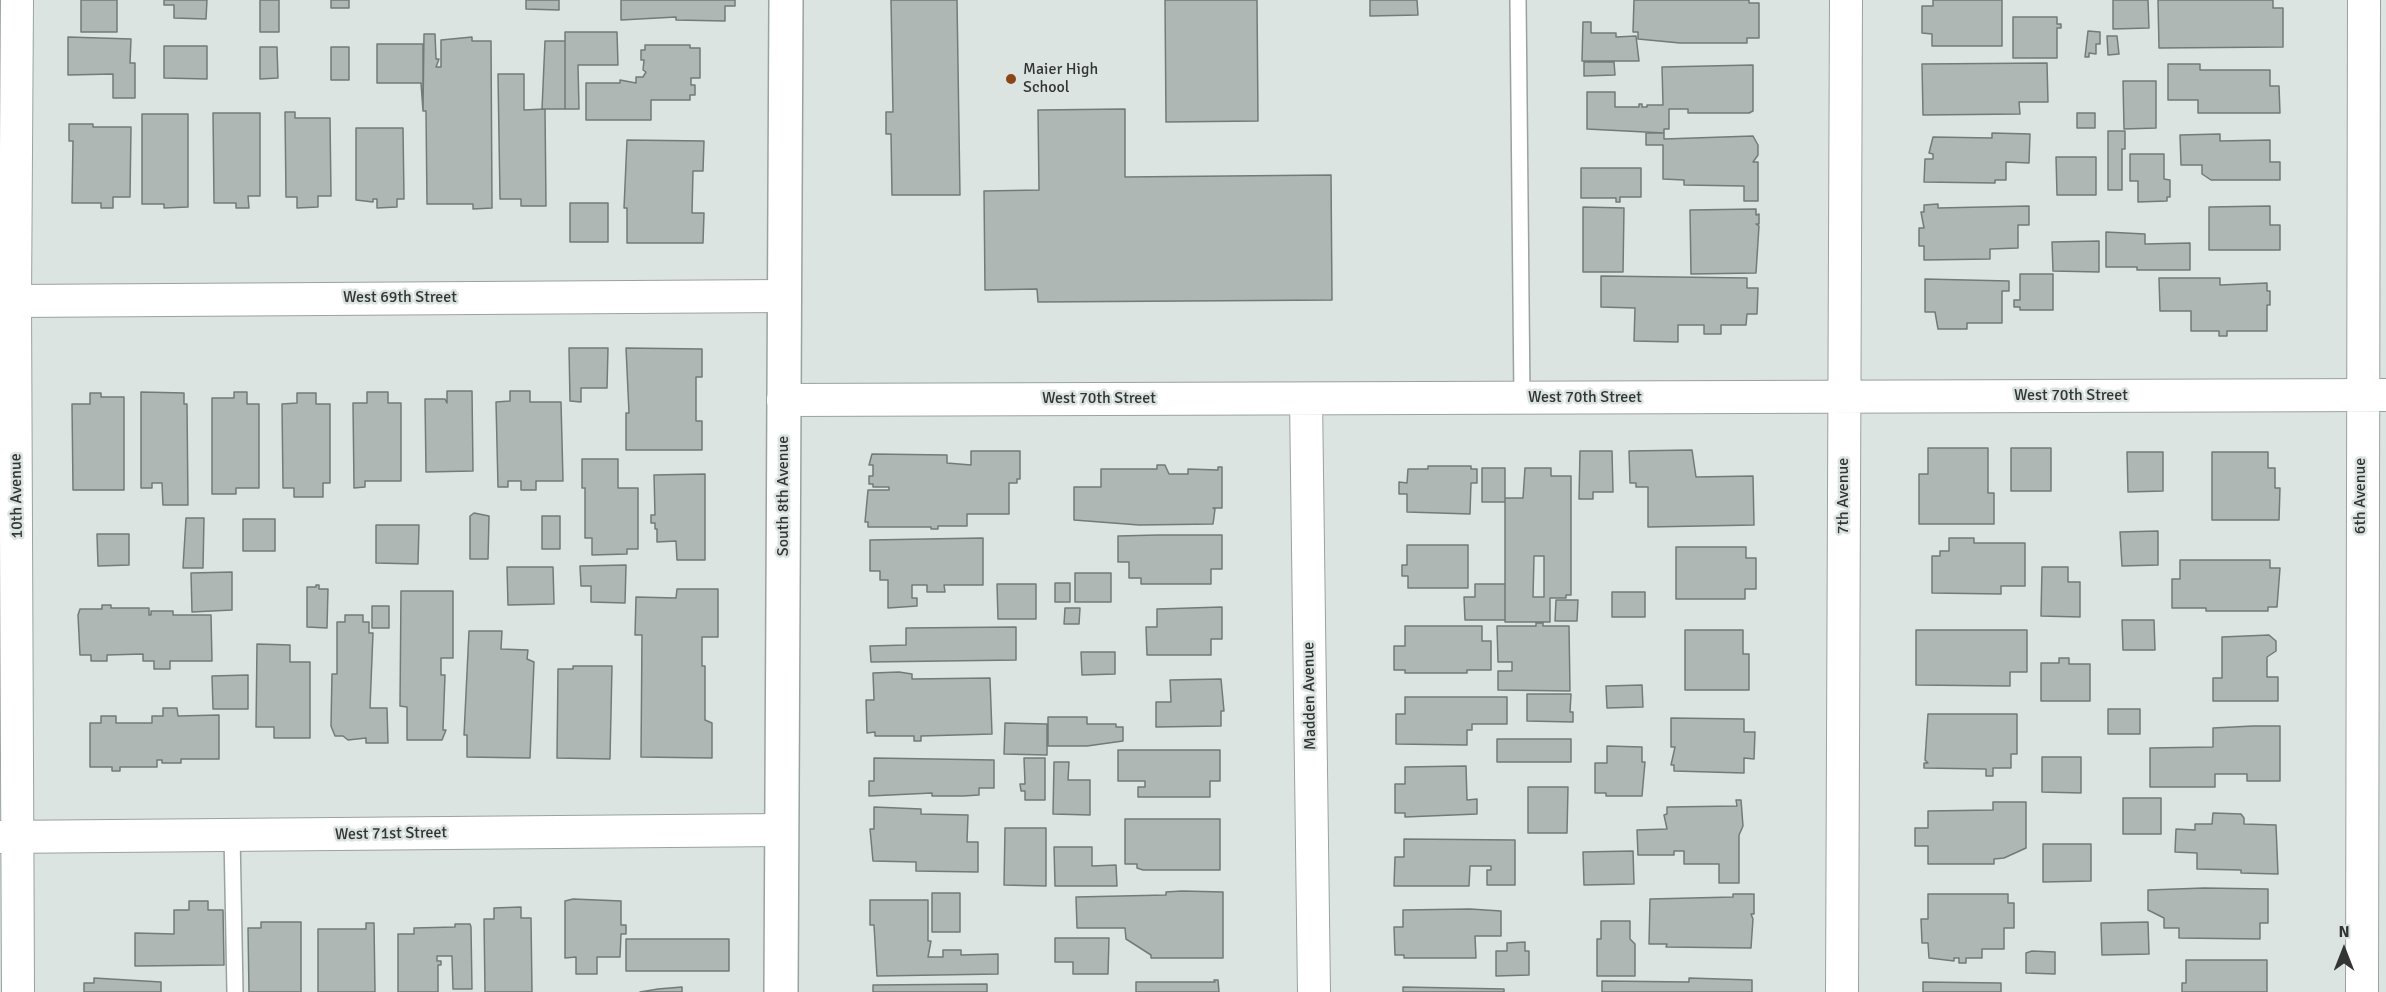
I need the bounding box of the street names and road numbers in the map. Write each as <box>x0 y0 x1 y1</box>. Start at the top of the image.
street label: West 69th Street <box>343 288 457 308</box>
street label: West 70th Street <box>2014 386 2128 406</box>
street label: West 70th Street <box>1528 388 1642 408</box>
street label: West 70th Street <box>1042 389 1156 409</box>
street label: South 8th Avenue <box>774 436 794 556</box>
street label: 10th Avenue <box>7 453 27 539</box>
street label: 7th Avenue <box>1834 458 1854 534</box>
street label: 6th Avenue <box>2351 458 2371 534</box>
street label: Madden Avenue <box>1299 642 1321 750</box>
street label: West 71st Street <box>335 823 447 845</box>

